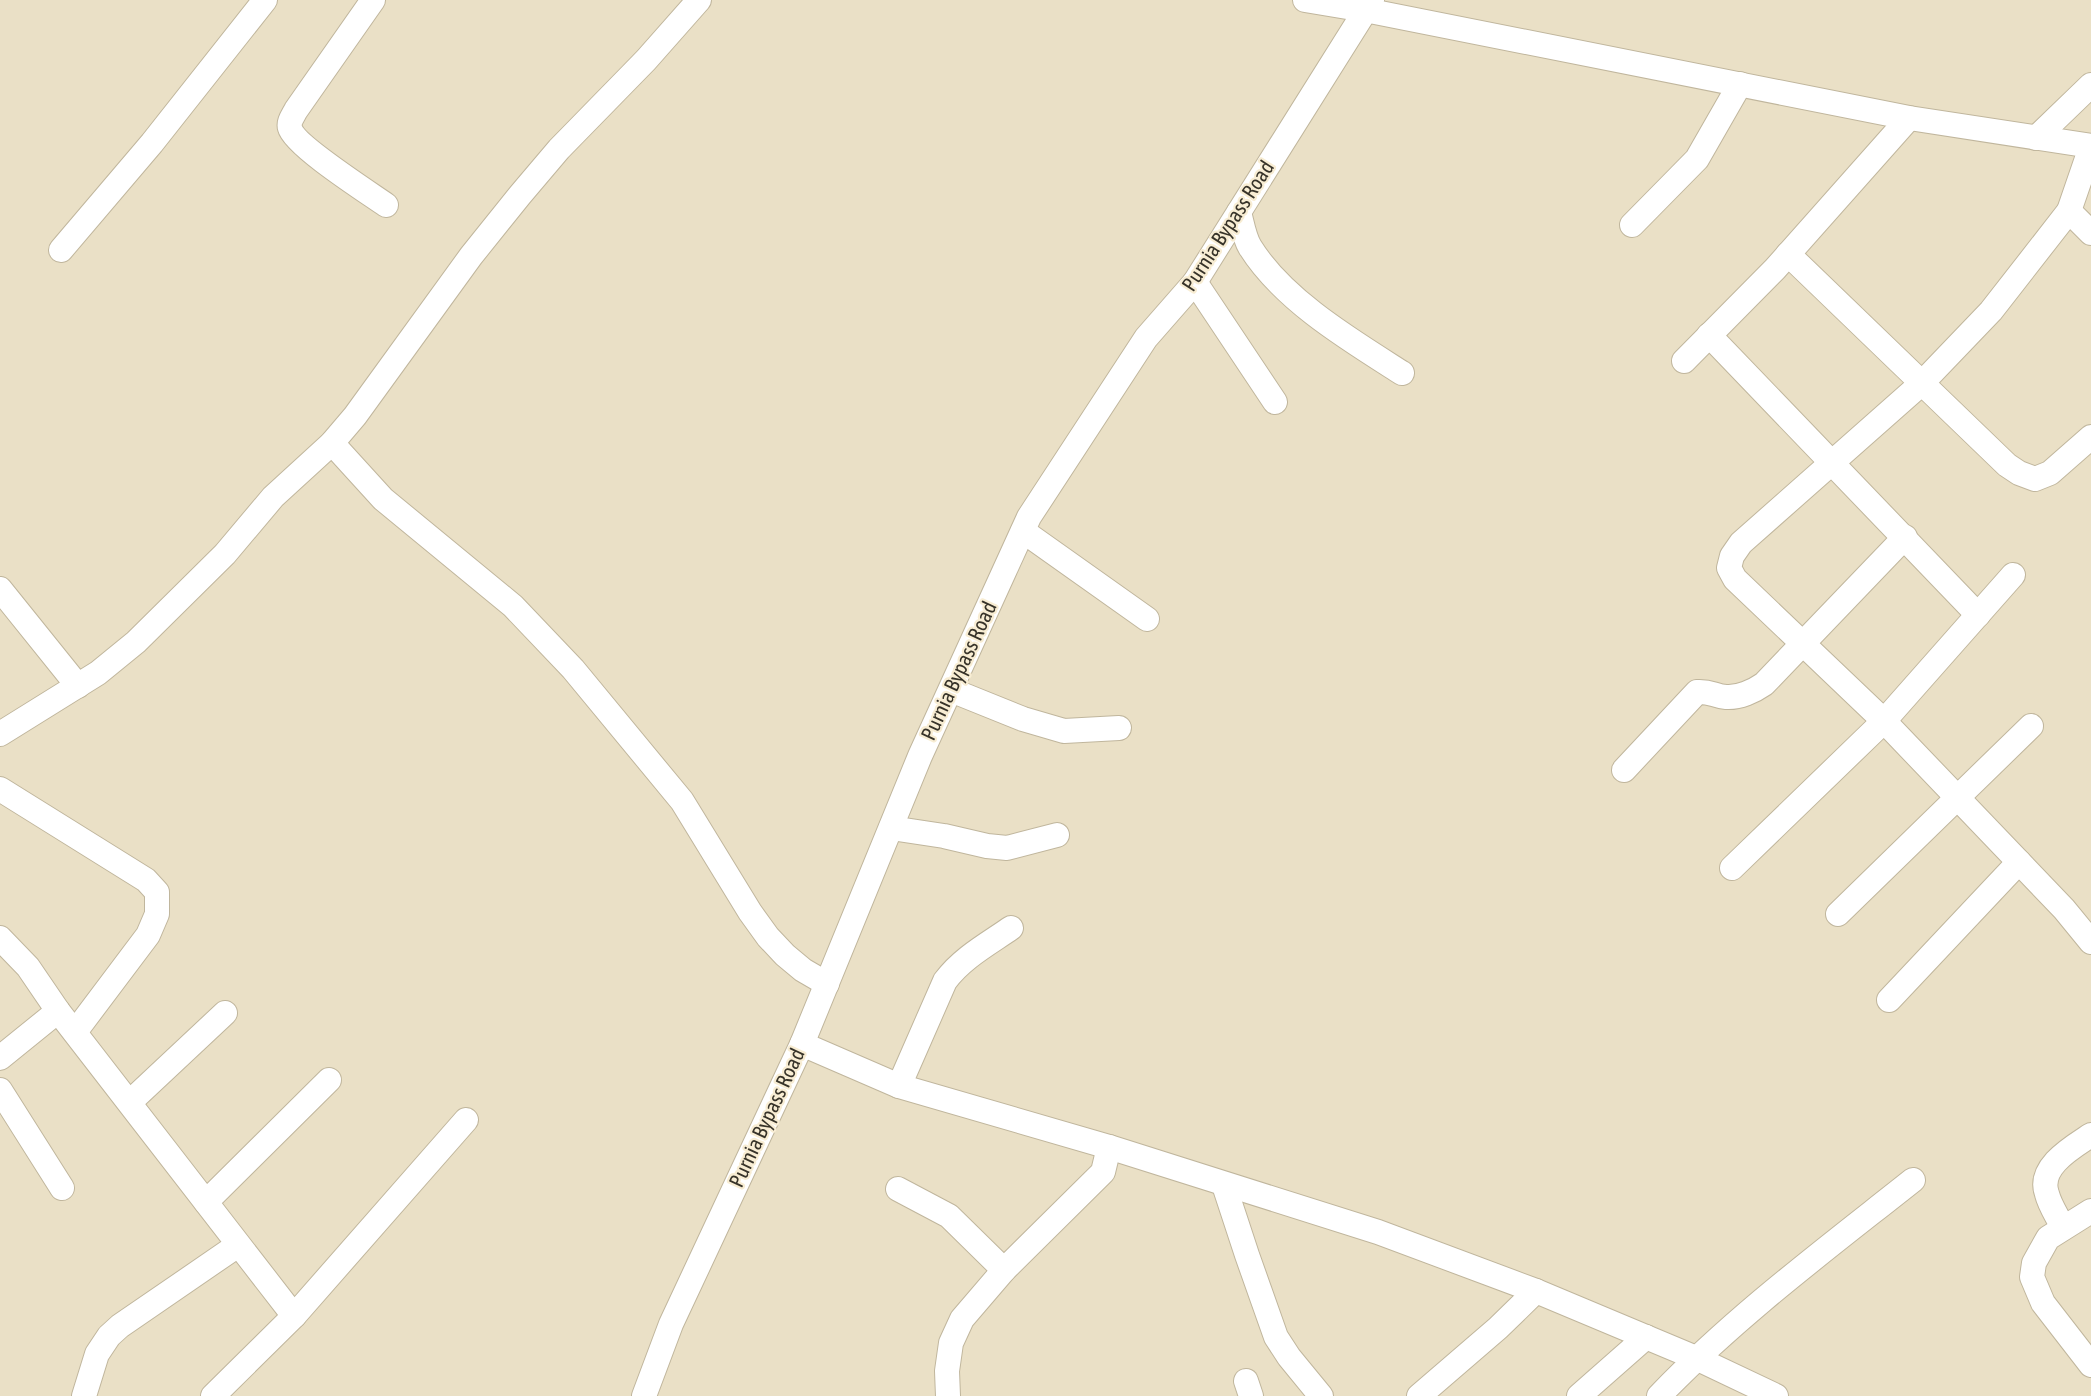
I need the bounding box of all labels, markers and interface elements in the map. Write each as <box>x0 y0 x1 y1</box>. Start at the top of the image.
street label: Purnia Bypass Road <box>1176 156 1278 295</box>
street label: Purnia Bypass Road <box>915 597 1001 744</box>
street label: Purnia Bypass Road <box>723 1044 809 1191</box>

